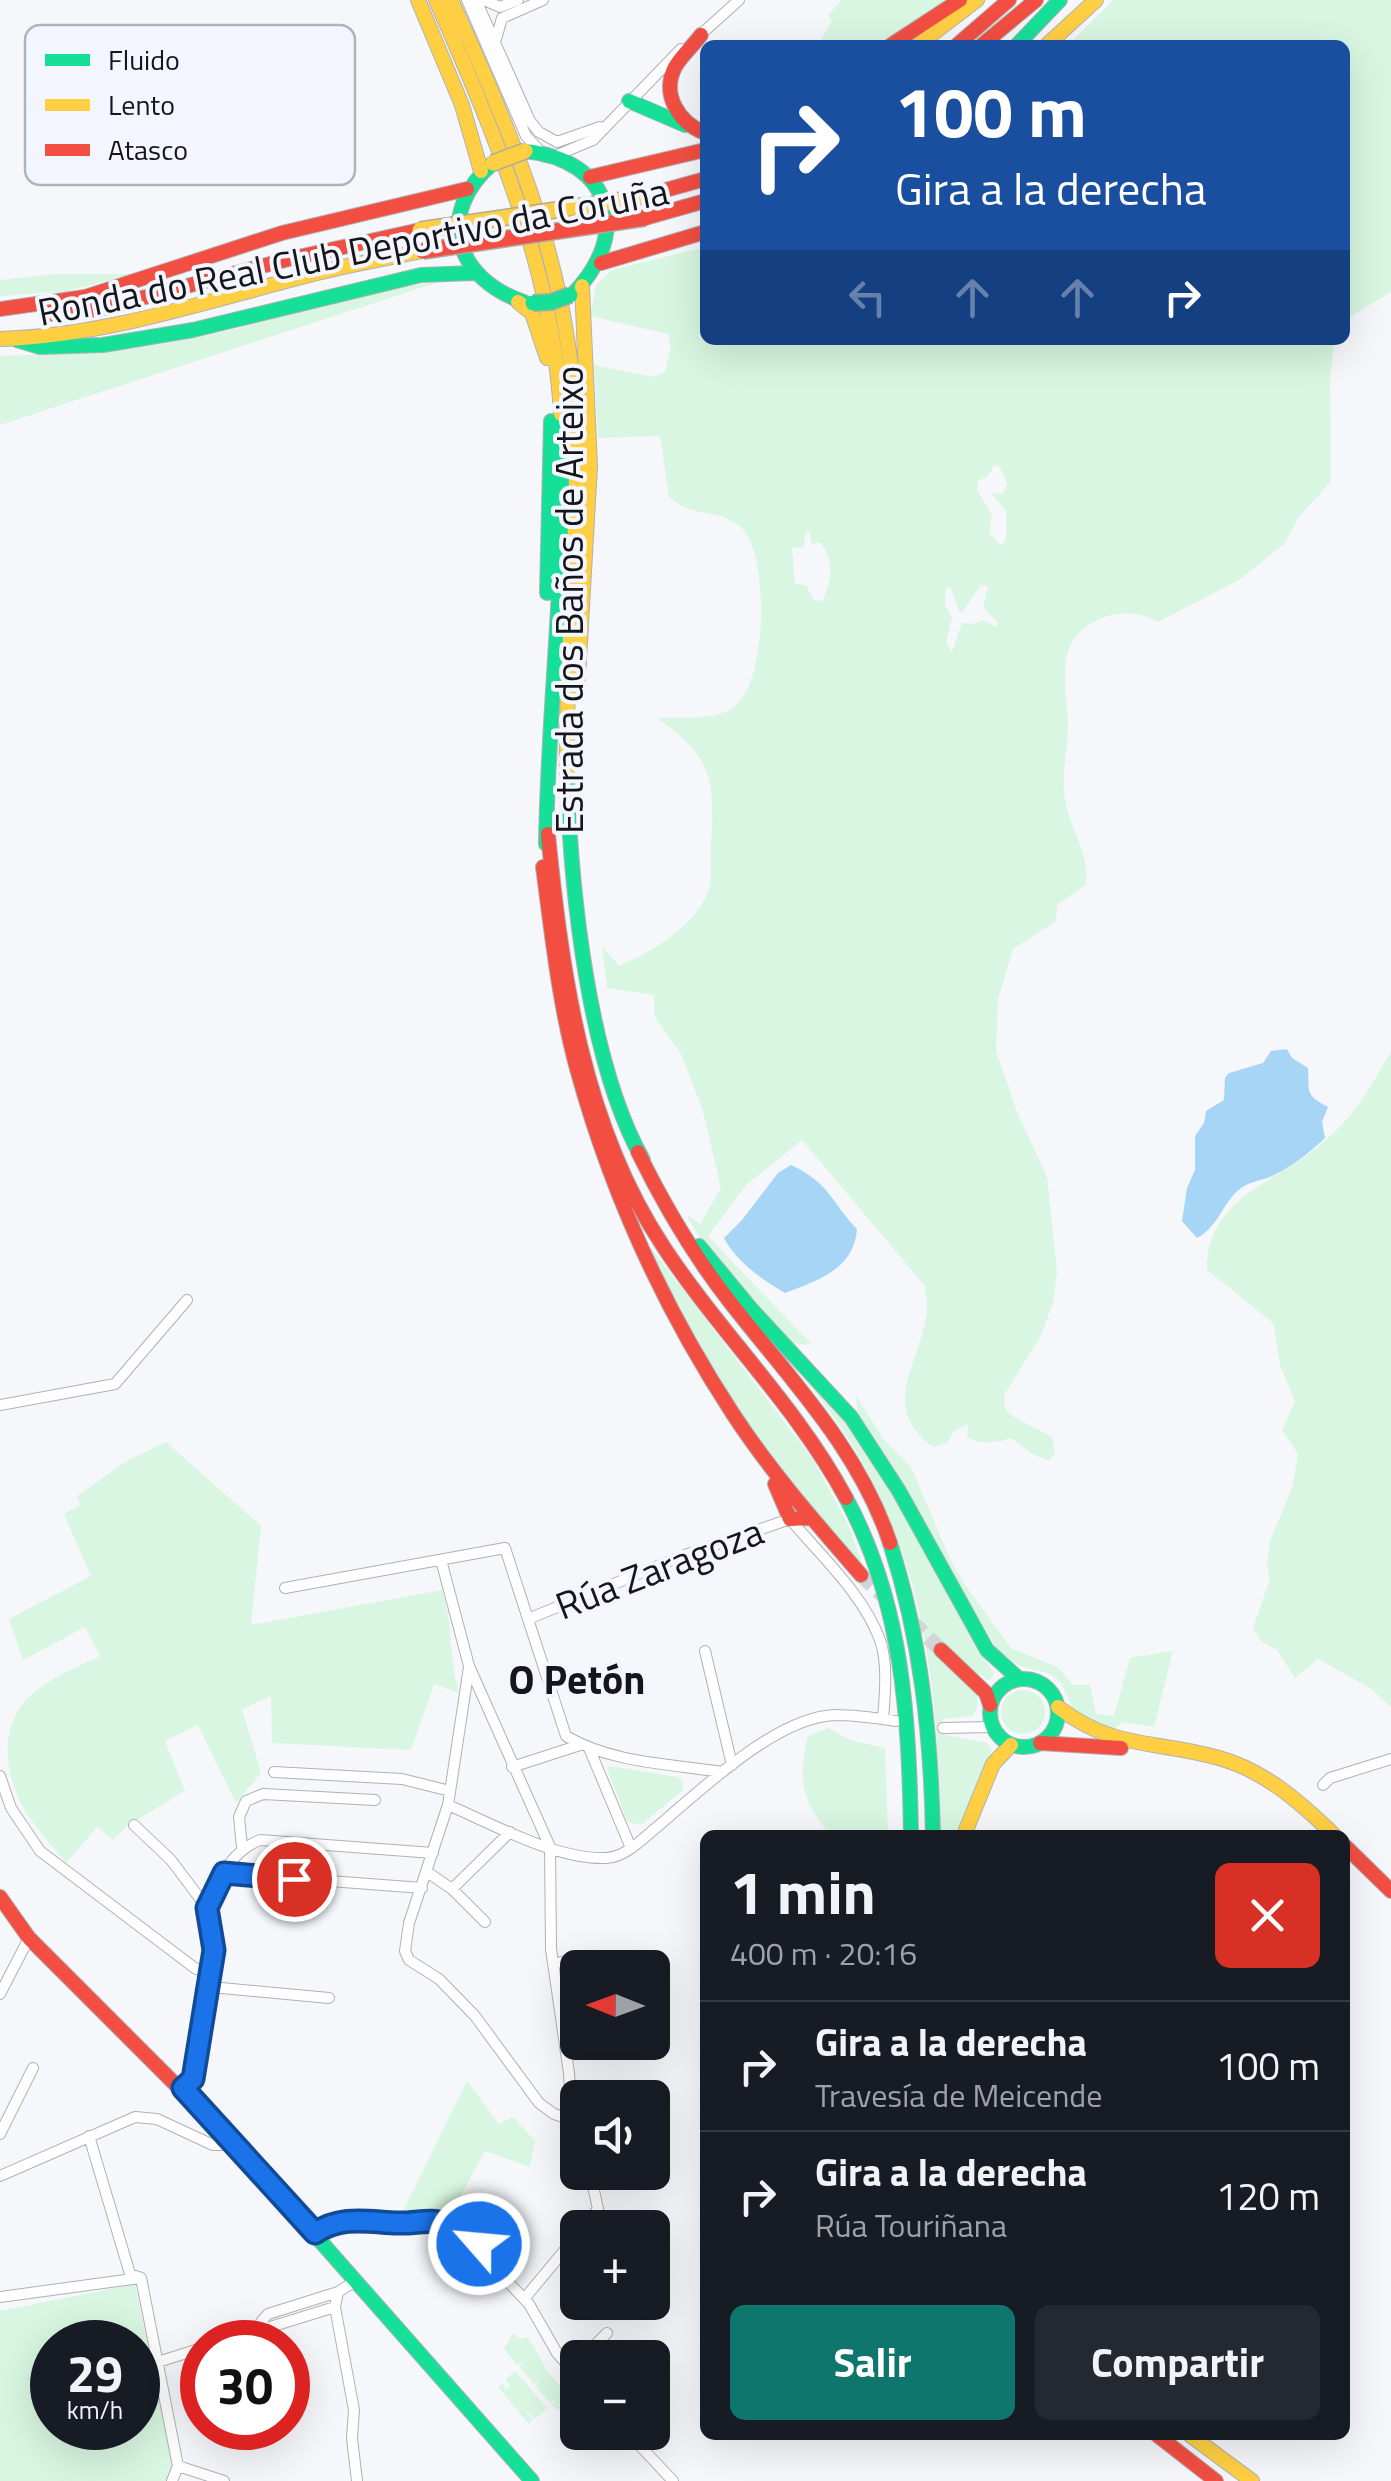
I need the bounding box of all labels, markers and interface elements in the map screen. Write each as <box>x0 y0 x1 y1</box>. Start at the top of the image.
legend <box>25 25 355 185</box>
text: Fluido <box>108 38 180 81</box>
text: 100 m <box>895 58 1087 164</box>
icon: right <box>730 80 860 210</box>
text: Lento <box>108 83 175 126</box>
text: Atasco <box>108 128 188 171</box>
text: Gira a la derecha <box>895 154 1207 222</box>
street label: Ronda do Real Club Deportivo da Coruña <box>33 161 673 341</box>
icon: left <box>840 270 895 325</box>
icon: ahead <box>945 270 1000 325</box>
icon: ahead <box>1050 270 1105 325</box>
icon: right <box>1155 270 1210 325</box>
street label: Estrada dos Baños de Arteixo <box>540 366 598 834</box>
street label: Rúa Zaragoza <box>547 1502 771 1634</box>
district label: O Petón <box>509 1649 645 1710</box>
pin <box>252 1837 337 1922</box>
text: 1 min <box>730 1846 876 1937</box>
icon: arrive <box>267 1852 322 1907</box>
button: close <box>1215 1863 1320 1968</box>
text: 400 m · 20:16 <box>730 1929 917 1977</box>
north arrow <box>560 1950 670 2060</box>
map controls <box>560 1950 670 2450</box>
text: Gira a la derecha <box>815 2013 1087 2071</box>
text: 100 m <box>1216 2037 1320 2095</box>
icon: right <box>730 2039 785 2094</box>
text: Travesía de Meicende <box>815 2071 1102 2119</box>
button: sound <box>560 2080 670 2190</box>
text: Gira a la derecha <box>815 2143 1087 2201</box>
text: 120 m <box>1216 2167 1320 2225</box>
icon: right <box>730 2169 785 2224</box>
position arrow <box>427 2192 531 2296</box>
text: Rúa Touriñana <box>815 2201 1007 2249</box>
button: + <box>560 2210 670 2320</box>
button: Salir <box>730 2305 1015 2420</box>
button: Compartir <box>1035 2305 1320 2420</box>
speed limit sign: 30 <box>180 2320 310 2450</box>
text: 29 <box>67 2335 123 2411</box>
button: − <box>560 2340 670 2450</box>
text: km/h <box>67 2391 123 2429</box>

